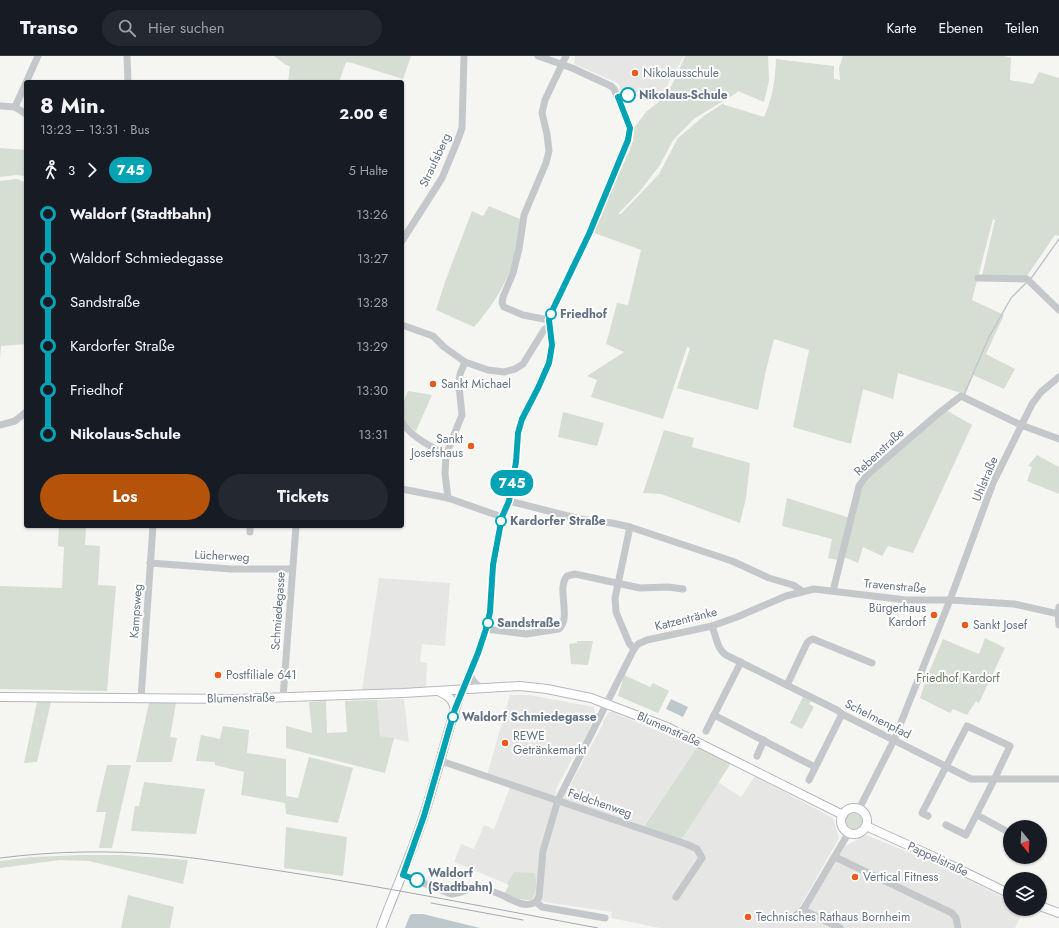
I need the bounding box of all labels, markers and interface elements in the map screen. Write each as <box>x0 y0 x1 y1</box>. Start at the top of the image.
search box <box>102 10 382 46</box>
text: Transo <box>20 14 78 41</box>
icon: search <box>116 17 138 39</box>
text: Hier suchen <box>148 17 225 39</box>
text: Karte <box>886 18 916 38</box>
text: Ebenen <box>938 18 983 38</box>
text: Teilen <box>1005 18 1039 38</box>
place label: Nikolausschule <box>643 64 719 82</box>
marker: Nikolausschule <box>630 68 640 78</box>
place label: Nikolaus-Schule <box>639 86 728 104</box>
marker: Nikolaus-Schule <box>620 87 636 103</box>
text: 8 Min. <box>40 89 106 121</box>
text: 2.00 € <box>339 103 388 125</box>
text: 13:23 – 13:31 · Bus <box>40 120 150 139</box>
street label: Straufsberg <box>415 130 455 190</box>
icon: walk <box>40 159 62 181</box>
icon: forward <box>81 159 103 181</box>
text: 745 <box>117 160 144 180</box>
text: 3 <box>68 161 75 180</box>
text: 5 Halte <box>348 161 388 180</box>
text: Waldorf (Stadtbahn) <box>70 203 212 225</box>
text: 13:26 <box>356 205 388 224</box>
text: Waldorf Schmiedegasse <box>70 247 223 269</box>
text: 13:27 <box>357 249 388 268</box>
text: Sandstraße <box>70 291 140 313</box>
text: 13:28 <box>357 293 388 312</box>
place label: Friedhof <box>560 305 608 323</box>
marker: Friedhof <box>545 308 557 320</box>
text: Kardorfer Straße <box>70 335 175 357</box>
text: 13:29 <box>356 337 388 356</box>
place label: Sankt Michael <box>441 375 511 393</box>
text: Friedhof <box>70 379 123 401</box>
marker: Sankt Michael <box>428 379 438 389</box>
text: 13:30 <box>356 381 388 400</box>
text: Nikolaus-Schule <box>70 423 181 445</box>
street label: Rebenstraße <box>850 424 908 480</box>
text: 13:31 <box>358 425 388 444</box>
place label: Sankt Josefshaus <box>409 430 463 462</box>
marker: Sankt Josefshaus <box>466 441 476 451</box>
street label: Uhlstraße <box>968 454 1002 504</box>
line badge: 745 <box>489 470 535 496</box>
text: 745 <box>498 473 526 493</box>
button: Los <box>40 474 210 520</box>
button: Tickets <box>218 474 388 520</box>
place label: Kardorfer Straße <box>510 512 606 530</box>
marker: Kardorfer Straße <box>495 515 507 527</box>
street label: Lücherweg <box>194 546 250 566</box>
street label: Schmiedegasse <box>266 571 290 651</box>
street label: Travenstraße <box>863 574 927 598</box>
street label: Kampsweg <box>125 583 147 639</box>
place label: Bürgerhaus Kardorf <box>869 599 927 631</box>
street label: Katzentränke <box>653 603 719 635</box>
marker: Bürgerhaus Kardorf <box>929 610 939 620</box>
place label: Sandstraße <box>497 614 560 632</box>
place label: Sankt Josef <box>973 616 1028 634</box>
marker: Sandstraße <box>482 617 494 629</box>
marker: Sankt Josef <box>960 620 970 630</box>
place label: Postfiliale 641 <box>226 666 297 684</box>
park label: Friedhof Kardorf <box>916 669 1000 687</box>
marker: Postfiliale 641 <box>213 670 223 680</box>
street label: Blumenstraße <box>207 688 275 708</box>
street label: Schelmenpfad <box>842 695 914 743</box>
street label: Blumenstraße <box>634 707 704 751</box>
place label: Waldorf Schmiedegasse <box>462 708 597 726</box>
marker: Waldorf Schmiedegasse <box>447 711 459 723</box>
place label: REWE Getränkemarkt <box>513 727 586 759</box>
marker: REWE Getränkemarkt <box>500 738 510 748</box>
street label: Feldchenweg <box>565 784 635 822</box>
north arrow <box>1003 820 1047 864</box>
map controls <box>1003 820 1047 916</box>
street label: Pappelstraße <box>905 837 971 881</box>
place label: Waldorf (Stadtbahn) <box>428 864 493 896</box>
place label: Vertical Fitness <box>863 868 938 886</box>
marker: Waldorf (Stadtbahn) <box>409 872 425 888</box>
marker: Vertical Fitness <box>850 872 860 882</box>
button: layers <box>1003 872 1047 916</box>
place label: Technisches Rathaus Bornheim <box>756 908 910 926</box>
marker: Technisches Rathaus Bornheim <box>743 912 753 922</box>

